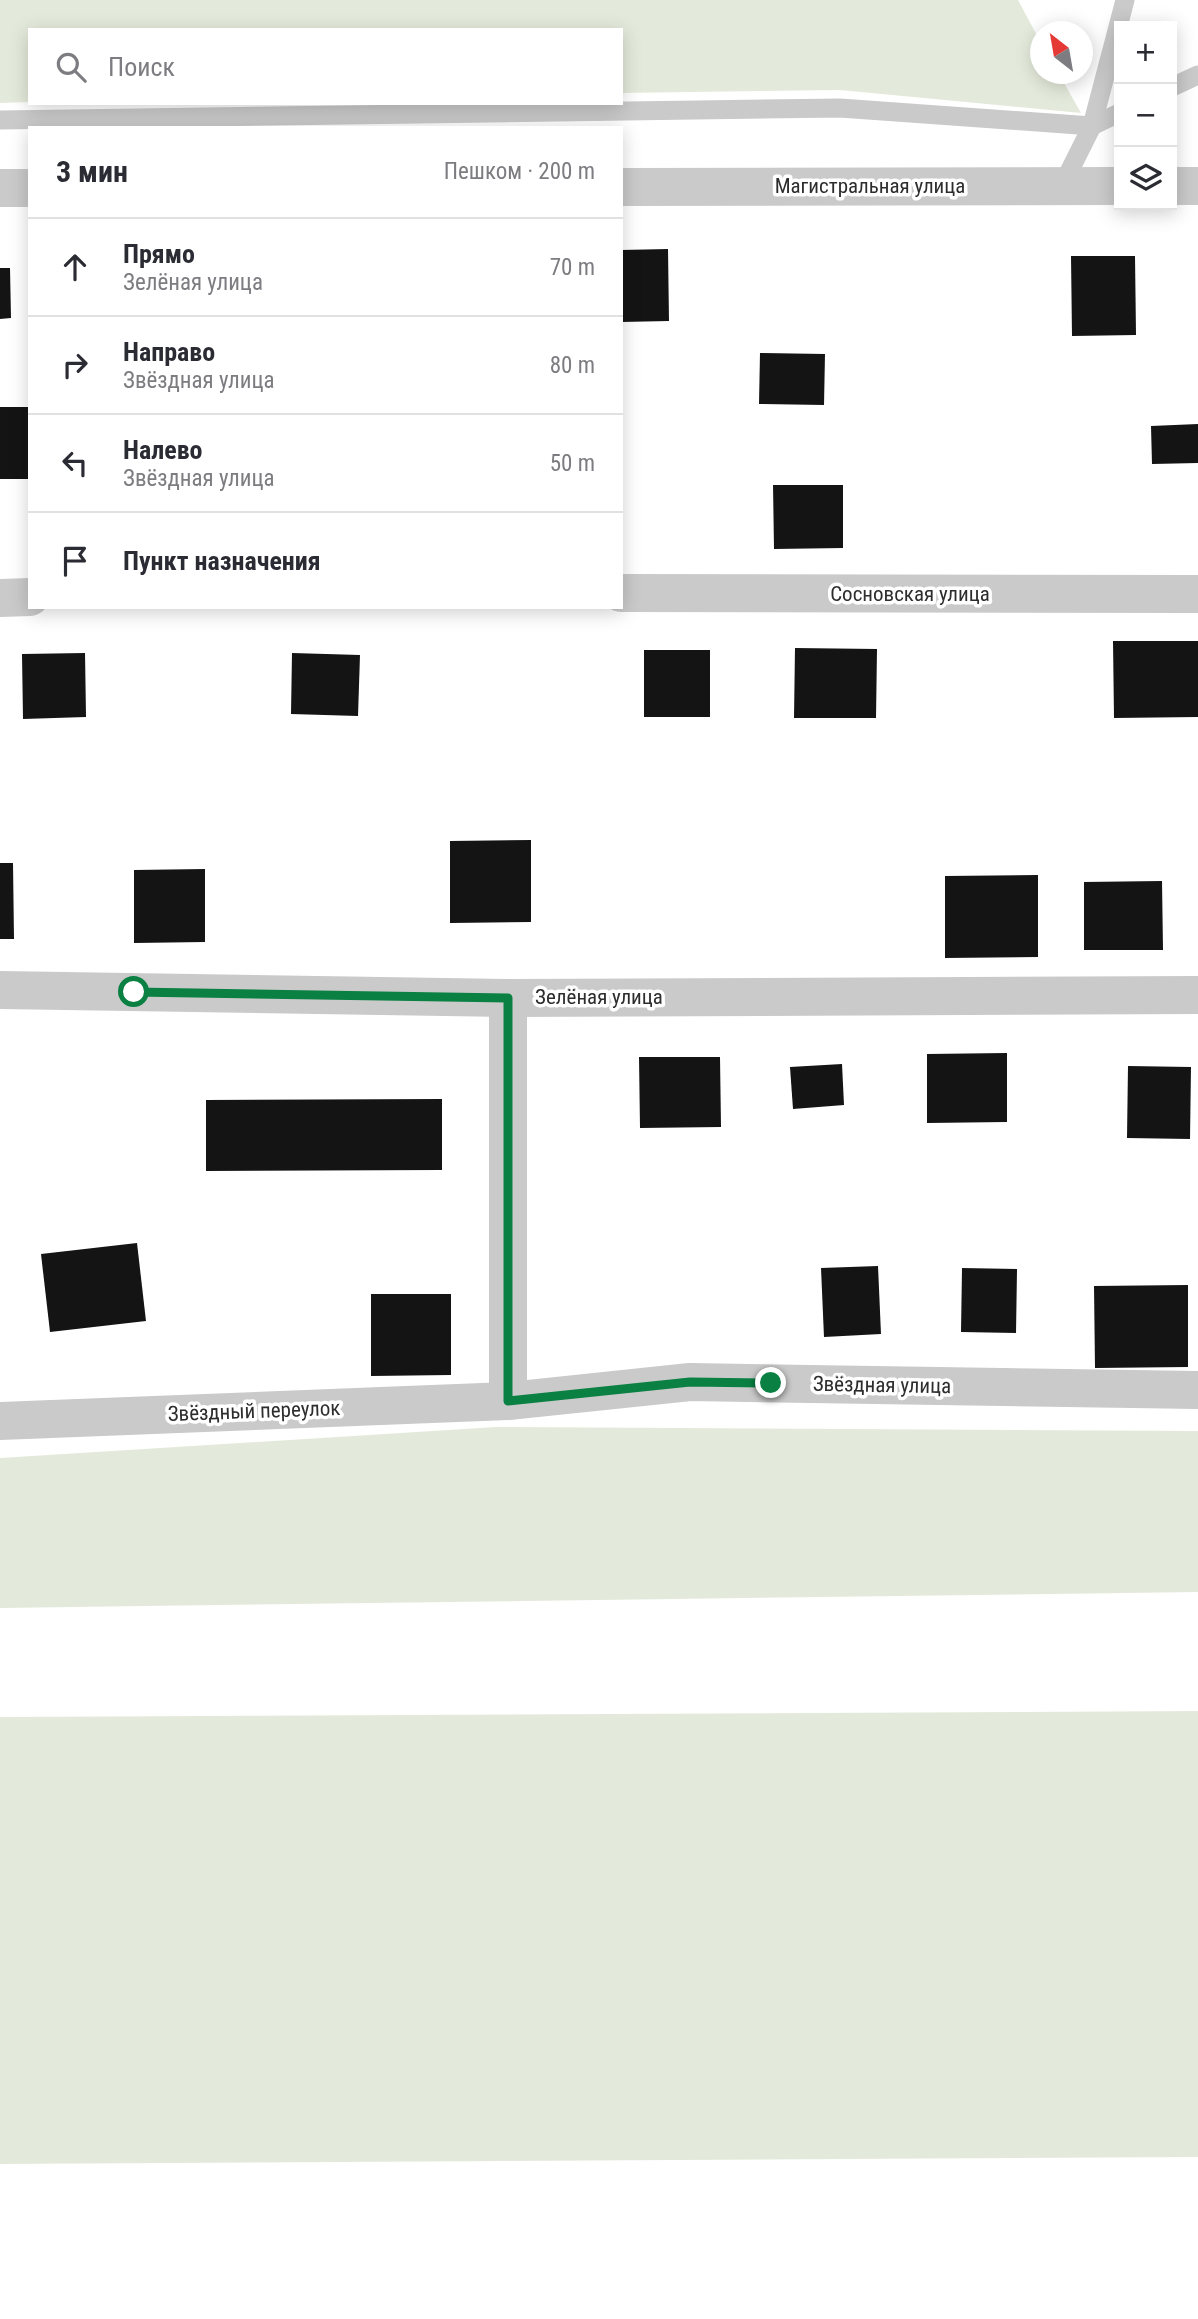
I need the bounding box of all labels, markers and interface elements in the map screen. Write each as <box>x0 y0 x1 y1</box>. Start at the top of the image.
north arrow <box>1030 21 1093 84</box>
map controls <box>1114 21 1177 210</box>
button: + <box>1114 21 1177 84</box>
search box <box>28 28 623 105</box>
icon: search <box>52 48 90 86</box>
text: Поиск <box>108 52 175 82</box>
button: − <box>1114 84 1177 147</box>
button: layers <box>1114 147 1177 210</box>
text: 3 мин <box>56 154 128 189</box>
text: Пешком · 200 m <box>444 158 595 185</box>
street label: Магистральная улица <box>775 174 965 198</box>
text: Прямо <box>123 239 195 269</box>
icon: ahead <box>56 248 94 286</box>
text: 70 m <box>550 254 595 281</box>
text: Зелёная улица <box>123 269 263 296</box>
text: Направо <box>123 337 215 367</box>
icon: right <box>56 346 94 384</box>
text: 80 m <box>550 352 595 379</box>
text: Звёздная улица <box>123 367 275 394</box>
text: Налево <box>123 435 203 465</box>
icon: left <box>56 444 94 482</box>
text: 50 m <box>550 450 595 477</box>
text: Звёздная улица <box>123 465 275 492</box>
icon: arrive <box>56 542 94 580</box>
text: Пункт назначения <box>123 546 321 576</box>
street label: Сосновская улица <box>830 582 990 606</box>
route start <box>118 976 149 1007</box>
street label: Зелёная улица <box>535 985 663 1009</box>
route end <box>755 1367 786 1398</box>
street label: Звёздная улица <box>813 1372 951 1398</box>
street label: Звёздный переулок <box>167 1396 341 1426</box>

